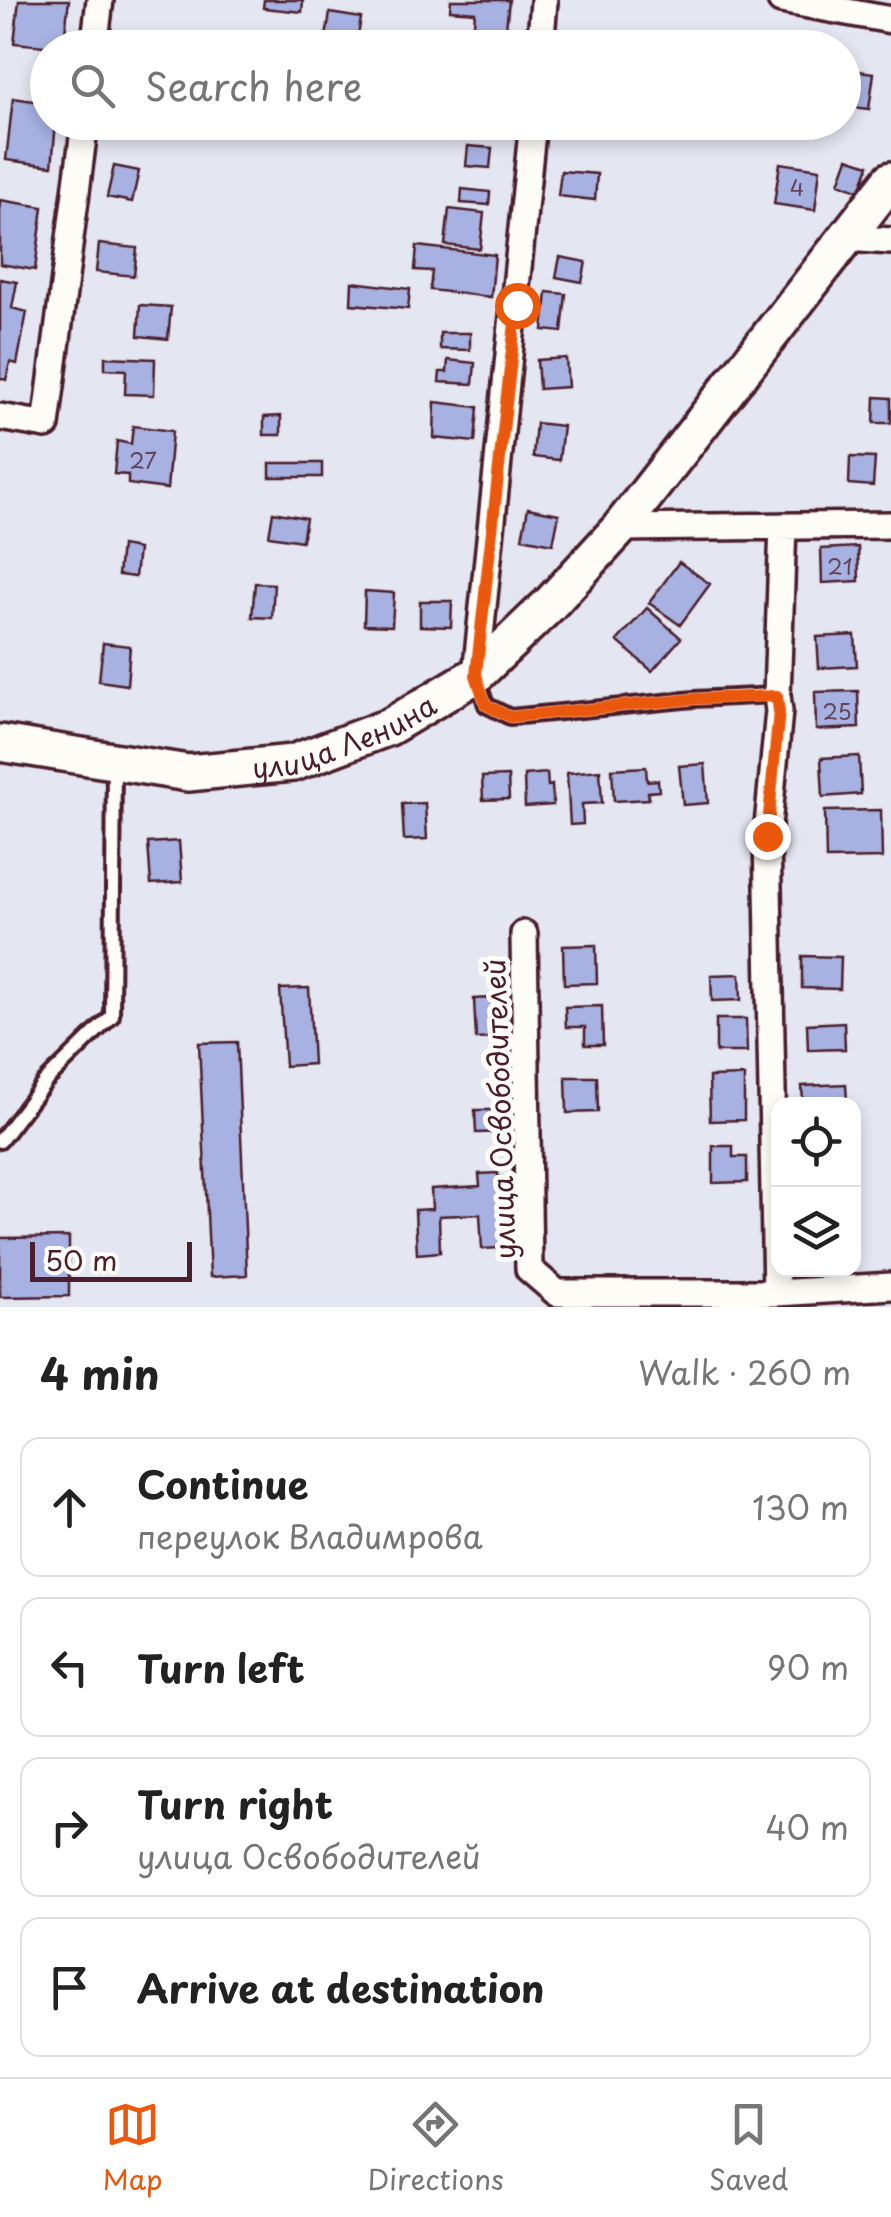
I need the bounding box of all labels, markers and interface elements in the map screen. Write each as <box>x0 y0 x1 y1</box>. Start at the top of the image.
search box <box>30 30 861 140</box>
text: Search here <box>145 57 362 114</box>
icon: search <box>65 58 120 113</box>
house number: 4 <box>790 170 804 203</box>
route start <box>495 283 541 329</box>
house number: 27 <box>129 443 157 476</box>
house number: 21 <box>827 549 853 582</box>
street label: улица Ленина <box>250 682 444 788</box>
house number: 25 <box>822 694 852 727</box>
route end <box>745 814 791 860</box>
street label: улица Освободителей <box>472 958 526 1260</box>
map controls <box>771 1097 861 1277</box>
button: locate <box>771 1097 861 1187</box>
button: layers <box>771 1187 861 1277</box>
scale bar <box>30 1237 192 1282</box>
text: 50 m <box>45 1238 118 1281</box>
text: 4 min <box>40 1341 160 1404</box>
text: Walk · 260 m <box>638 1348 851 1396</box>
text: Continue <box>137 1455 308 1512</box>
icon: ahead <box>42 1480 97 1535</box>
text: 130 m <box>752 1483 849 1531</box>
text: переулок Владимрова <box>137 1512 483 1560</box>
text: Turn left <box>137 1639 305 1696</box>
icon: left <box>42 1640 97 1695</box>
text: 90 m <box>767 1643 849 1691</box>
text: Turn right <box>137 1775 333 1832</box>
icon: right <box>42 1800 97 1855</box>
text: 40 m <box>765 1803 849 1851</box>
text: улица Освободителей <box>137 1832 481 1880</box>
text: Arrive at destination <box>137 1959 545 2016</box>
icon: arrive <box>42 1960 97 2015</box>
tab: Map <box>103 2097 162 2200</box>
tab: Directions <box>368 2097 504 2200</box>
tab: Saved <box>709 2097 788 2200</box>

